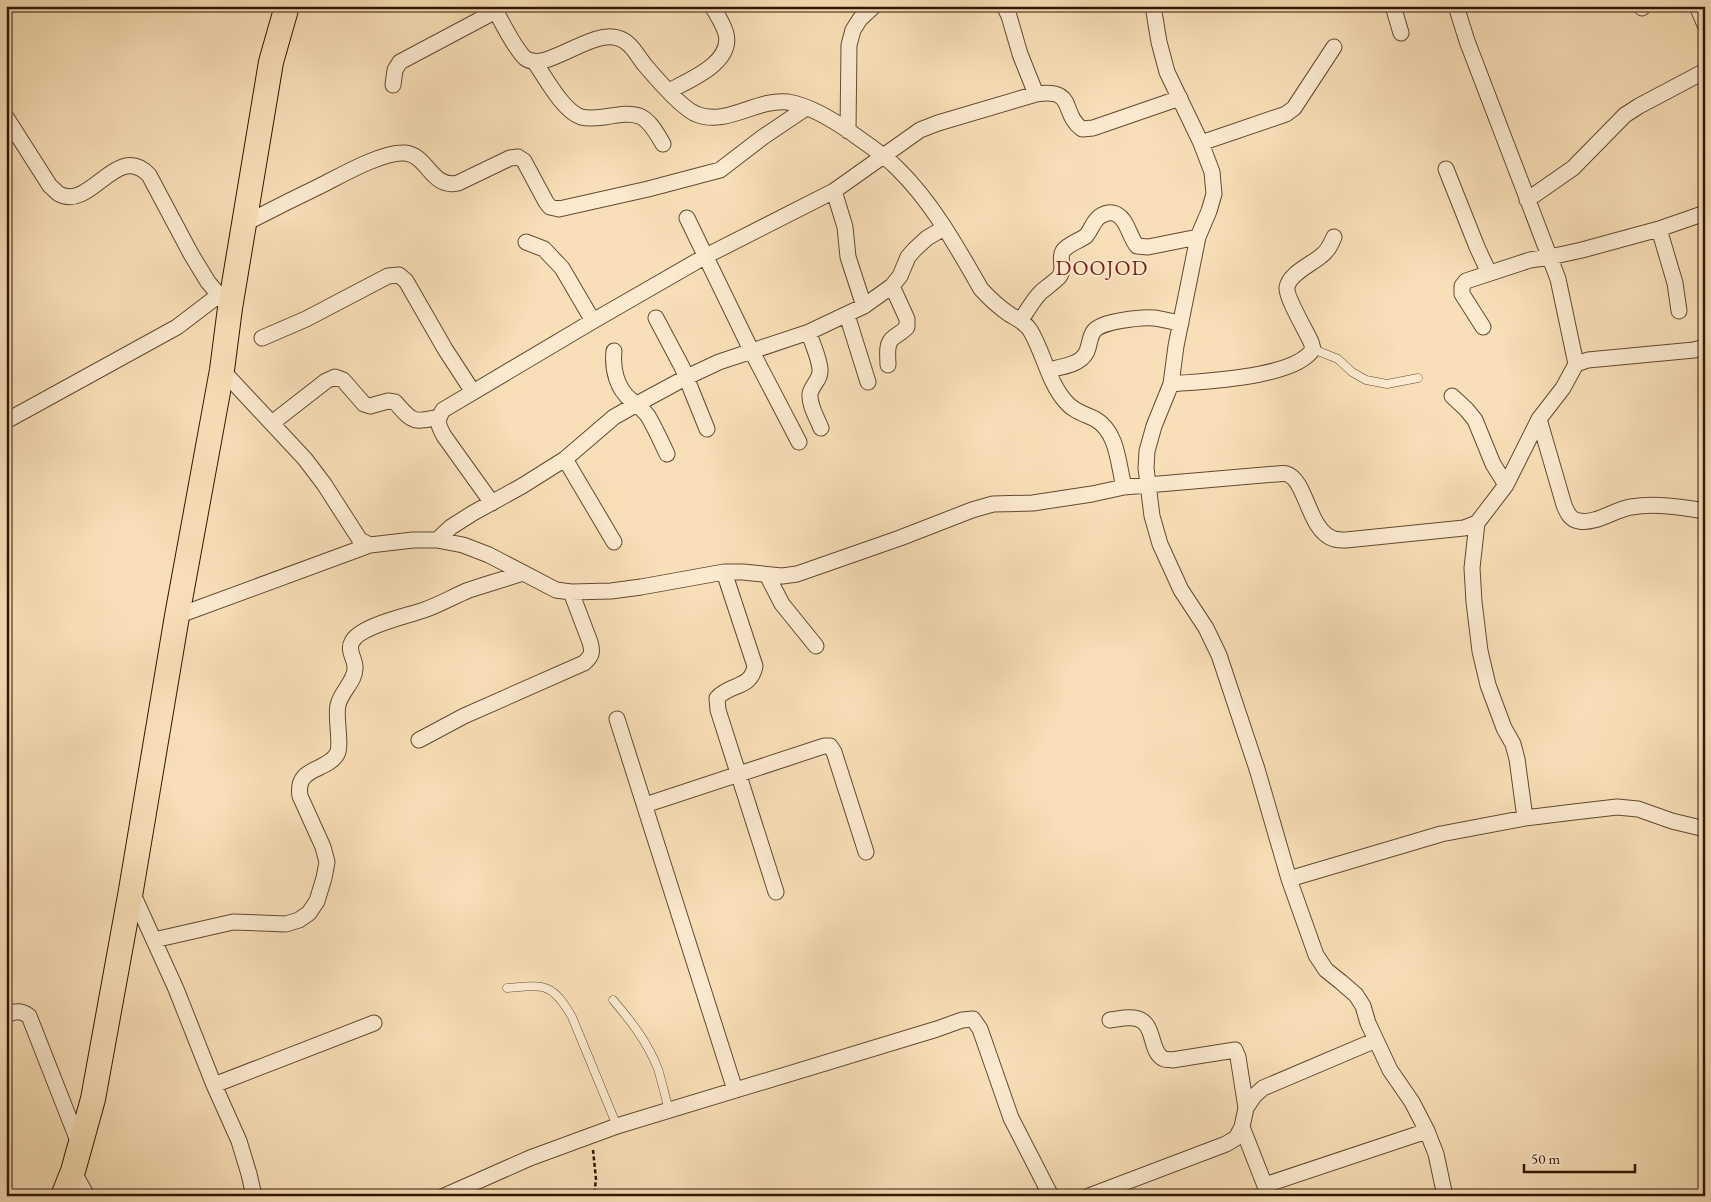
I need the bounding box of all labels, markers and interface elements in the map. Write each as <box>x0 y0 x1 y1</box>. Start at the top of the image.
district label: DOOJOD <box>1056 254 1148 281</box>
scale bar <box>1524 1142 1635 1174</box>
text: 50 m <box>1531 1149 1560 1168</box>

